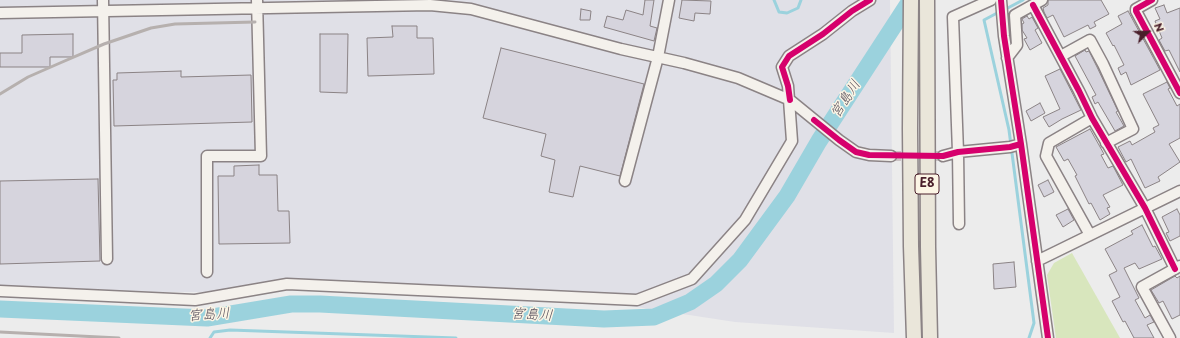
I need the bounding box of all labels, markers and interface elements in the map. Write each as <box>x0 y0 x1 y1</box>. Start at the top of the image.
north arrow <box>1128 12 1168 52</box>
text: N <box>1150 20 1169 34</box>
water label: 宮島川 <box>828 77 864 121</box>
road number: E8 <box>915 174 939 194</box>
water label: 宮島川 <box>187 305 231 325</box>
water label: 宮島川 <box>511 306 553 324</box>

